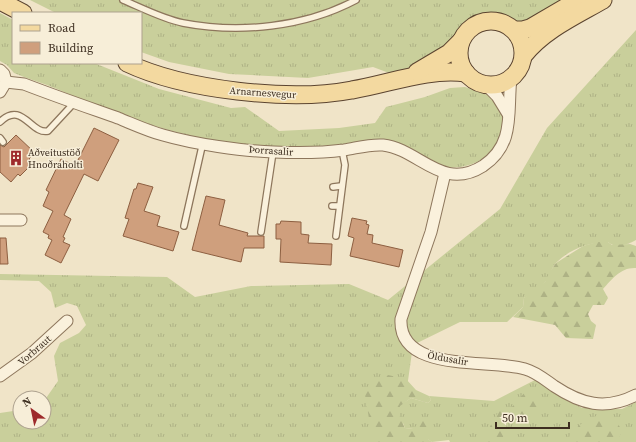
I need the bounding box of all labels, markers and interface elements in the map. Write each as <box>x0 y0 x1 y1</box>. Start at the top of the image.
legend <box>12 12 142 64</box>
text: Road <box>48 20 75 36</box>
text: Building <box>48 40 93 56</box>
street label: Arnarnesvegur <box>229 84 298 101</box>
street label: Þorrasalir <box>248 142 294 159</box>
place label: Aðveitustöð Hnoðraholti <box>28 146 83 171</box>
building icon: Aðveitustöð Hnoðraholti <box>7 149 25 167</box>
street label: Vorbraut <box>15 332 54 368</box>
street label: Öldusalir <box>427 349 470 369</box>
north arrow <box>12 390 52 430</box>
text: N <box>19 394 34 411</box>
scale bar <box>496 404 569 430</box>
text: 50 m <box>502 410 528 426</box>

